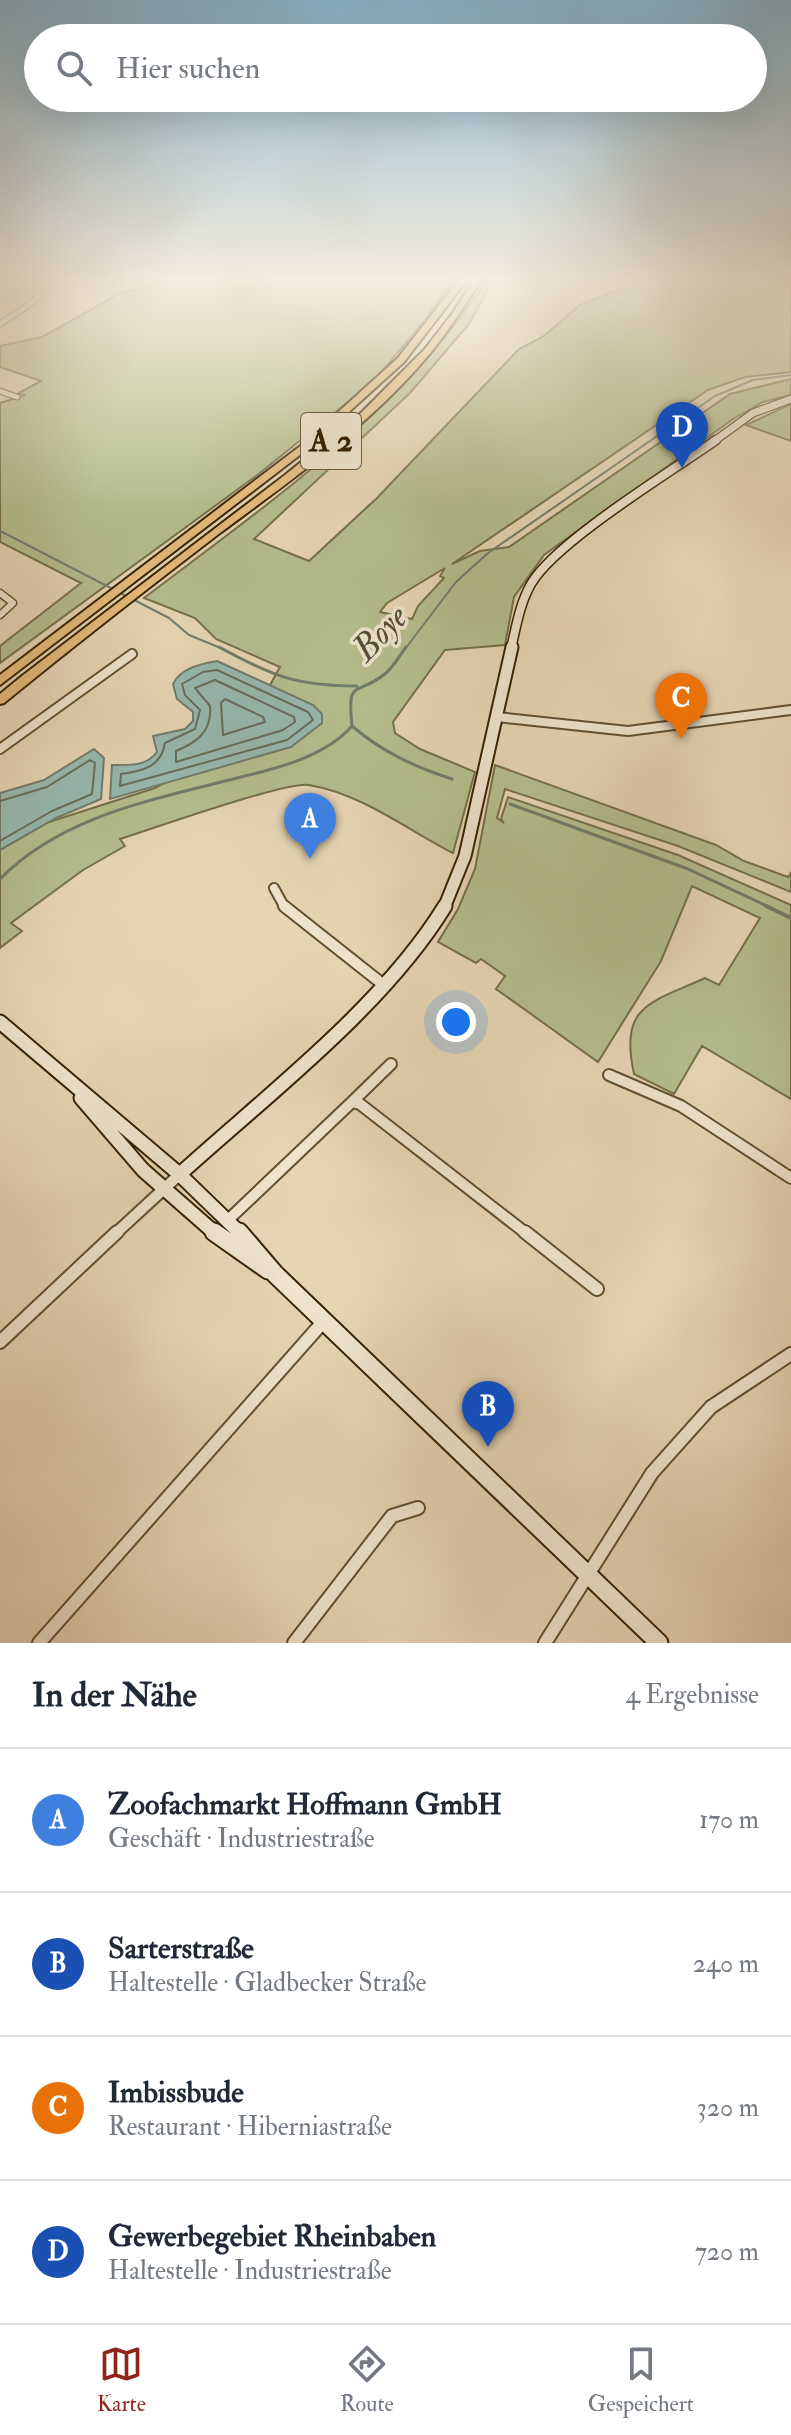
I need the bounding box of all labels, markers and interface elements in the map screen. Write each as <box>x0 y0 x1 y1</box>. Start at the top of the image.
search box <box>24 24 767 112</box>
icon: search <box>52 46 96 90</box>
text: Hier suchen <box>116 50 260 87</box>
pin: D <box>656 402 708 468</box>
road number: A 2 <box>301 413 361 469</box>
water label: Boye <box>341 595 418 672</box>
pin: C <box>655 673 707 739</box>
pin: A <box>284 793 336 859</box>
your location <box>436 1002 476 1042</box>
pin: B <box>462 1381 514 1447</box>
text: In der Nähe <box>32 1674 197 1717</box>
text: 4 Ergebnisse <box>626 1679 759 1711</box>
text: Zoofachmarkt Hoffmann GmbH <box>108 1786 502 1823</box>
text: A <box>50 1804 66 1836</box>
text: 170 m <box>699 1804 759 1836</box>
text: Geschäft · Industriestraße <box>108 1823 375 1855</box>
text: Sarterstraße <box>108 1930 254 1967</box>
text: B <box>49 1948 67 1980</box>
text: 240 m <box>693 1948 759 1980</box>
text: Haltestelle · Gladbecker Straße <box>108 1967 426 1999</box>
text: Imbissbude <box>108 2074 244 2111</box>
text: C <box>48 2092 68 2124</box>
text: 320 m <box>697 2092 759 2124</box>
text: Restaurant · Hiberniastraße <box>108 2111 392 2143</box>
text: Gewerbegebiet Rheinbaben <box>108 2218 436 2255</box>
text: D <box>47 2236 69 2268</box>
text: 720 m <box>695 2236 759 2268</box>
text: Haltestelle · Industriestraße <box>108 2255 392 2287</box>
tab: Karte <box>97 2342 146 2418</box>
tab: Route <box>340 2342 394 2418</box>
tab: Gespeichert <box>588 2342 694 2418</box>

